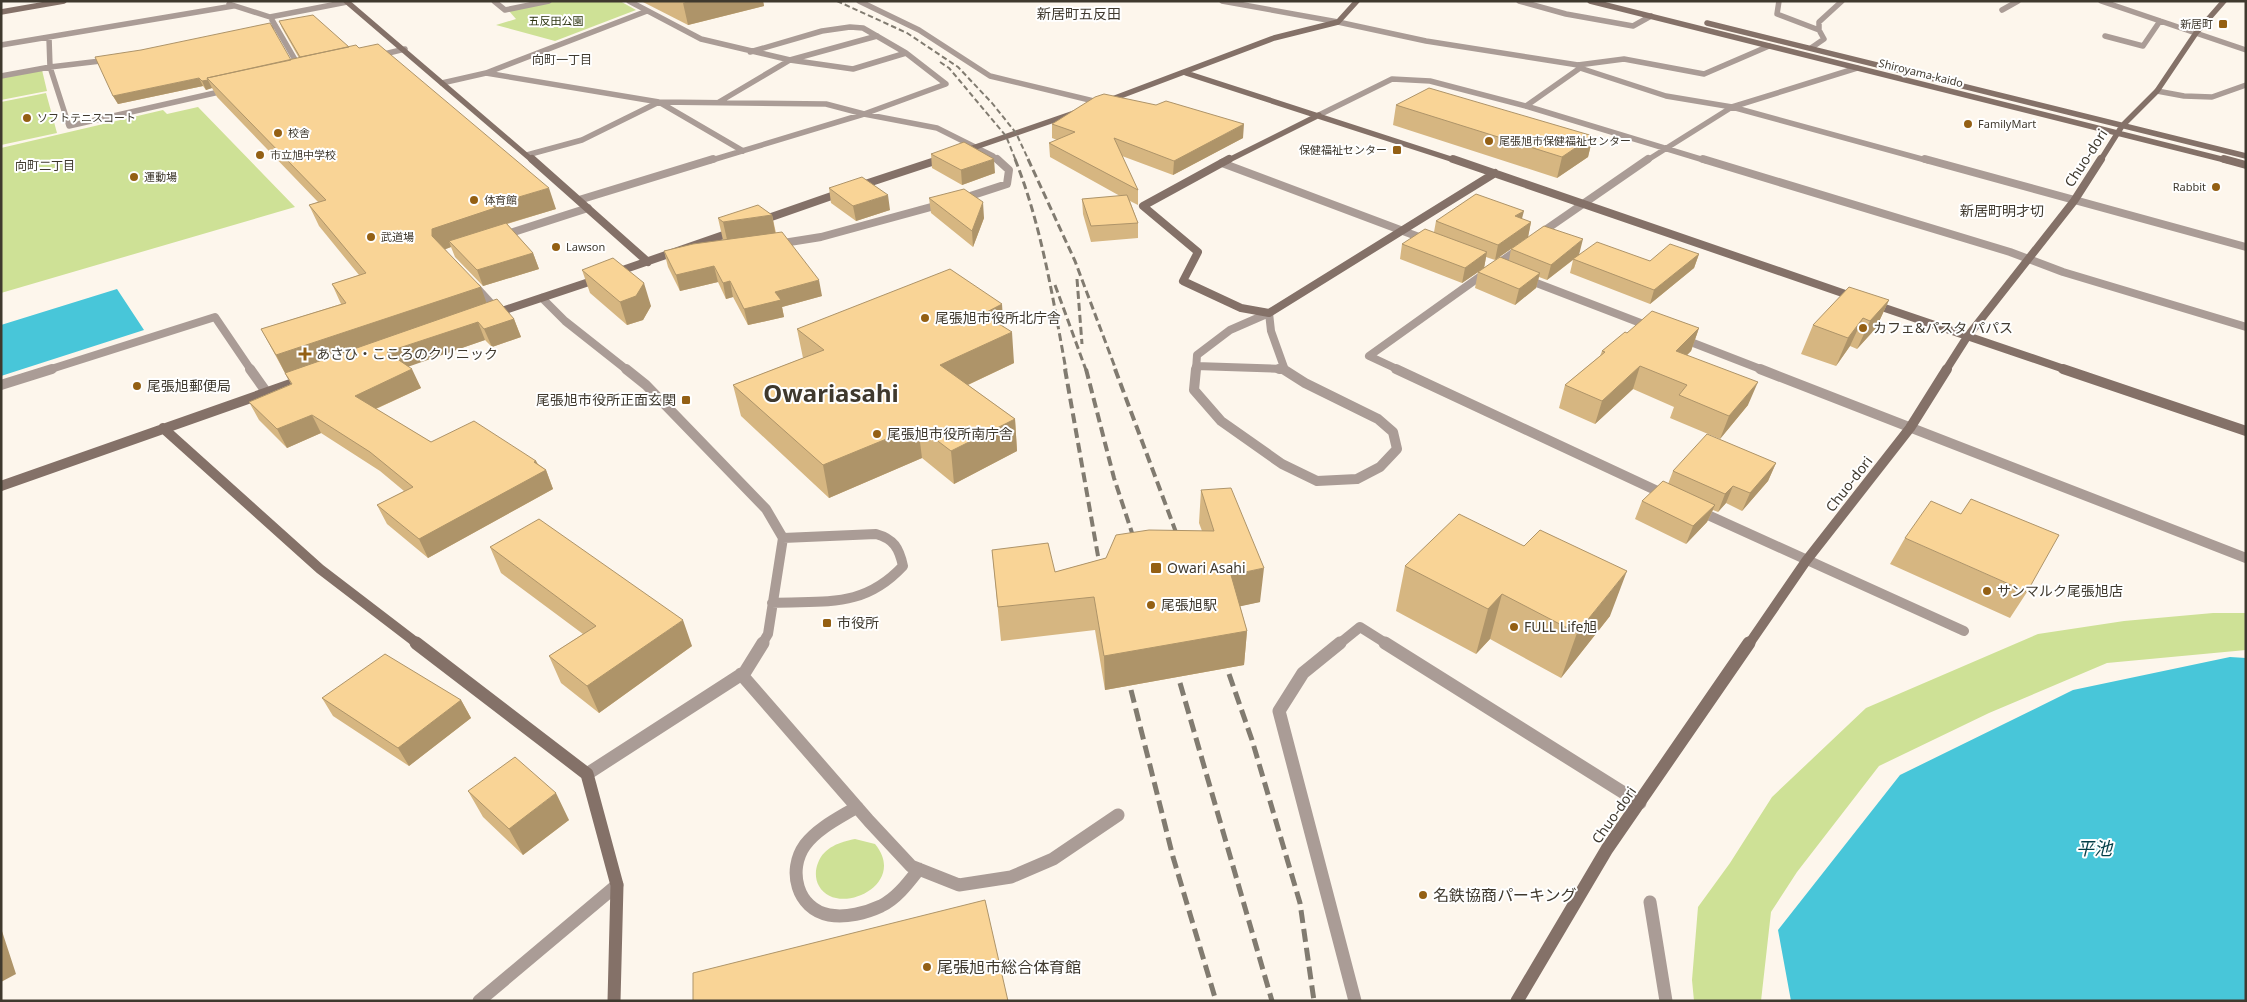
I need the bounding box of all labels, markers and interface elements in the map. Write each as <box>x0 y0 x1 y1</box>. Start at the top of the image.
district label: 新居町五反田 <box>1037 4 1121 23</box>
park label: 五反田公園 <box>529 13 584 28</box>
place label: 新居町 <box>2180 16 2213 31</box>
marker: 新居町 <box>2217 18 2229 30</box>
district label: 向町一丁目 <box>532 51 592 68</box>
street label: Shiroyama-kaido <box>1877 55 1965 90</box>
place label: ソフトテニスコート <box>37 110 136 125</box>
marker: ソフトテニスコート <box>21 112 33 124</box>
place label: FamilyMart <box>1978 116 2036 131</box>
marker: FamilyMart <box>1962 118 1974 130</box>
place label: 校舎 <box>288 125 310 140</box>
street label: Chuo-dori <box>2060 125 2111 190</box>
marker: 校舎 <box>272 127 284 139</box>
place label: 尾張旭市保健福祉センター <box>1499 133 1631 148</box>
marker: 尾張旭市保健福祉センター <box>1483 135 1495 147</box>
place label: 保健福祉センター <box>1299 142 1387 157</box>
marker: 保健福祉センター <box>1391 144 1403 156</box>
place label: 市立旭中学校 <box>270 147 336 162</box>
marker: 市立旭中学校 <box>254 149 266 161</box>
district label: 向町二丁目 <box>15 157 75 174</box>
place label: 運動場 <box>144 169 177 184</box>
marker: 運動場 <box>128 171 140 183</box>
place label: Rabbit <box>2173 179 2206 194</box>
marker: Rabbit <box>2210 181 2222 193</box>
place label: 体育館 <box>484 192 517 207</box>
marker: 体育館 <box>468 194 480 206</box>
district label: 新居町明才切 <box>1960 201 2044 220</box>
place label: 武道場 <box>381 229 414 244</box>
marker: 武道場 <box>365 231 377 243</box>
place label: Lawson <box>566 239 605 254</box>
marker: Lawson <box>550 241 562 253</box>
place label: 尾張旭市役所北庁舎 <box>935 308 1061 327</box>
marker: 尾張旭市役所北庁舎 <box>919 312 931 324</box>
place label: カフェ&パスタ パパス <box>1873 318 2013 337</box>
marker: カフェ&パスタ パパス <box>1857 322 1869 334</box>
place label: あさひ・こころのクリニック <box>316 344 498 363</box>
marker: あさひ・こころのクリニック <box>298 347 312 361</box>
place label: 尾張旭郵便局 <box>147 376 231 395</box>
district label: Owariasahi <box>763 376 899 409</box>
marker: 尾張旭郵便局 <box>131 380 143 392</box>
place label: 尾張旭市役所正面玄関 <box>536 390 676 409</box>
marker: 尾張旭市役所正面玄関 <box>680 394 692 406</box>
place label: 尾張旭市役所南庁舎 <box>887 424 1013 443</box>
marker: 尾張旭市役所南庁舎 <box>871 428 883 440</box>
street label: Chuo-dori <box>1821 452 1876 515</box>
place label: Owari Asahi <box>1167 558 1246 577</box>
marker: Owari Asahi <box>1149 561 1163 575</box>
place label: サンマルク尾張旭店 <box>1997 581 2123 600</box>
marker: サンマルク尾張旭店 <box>1981 585 1993 597</box>
place label: 尾張旭駅 <box>1161 595 1217 614</box>
marker: 尾張旭駅 <box>1145 599 1157 611</box>
place label: 市役所 <box>837 613 879 632</box>
marker: 市役所 <box>821 617 833 629</box>
place label: FULL Life旭 <box>1524 617 1597 636</box>
marker: FULL Life旭 <box>1508 621 1520 633</box>
street label: Chuo-dori <box>1587 782 1640 847</box>
water label: 平池 <box>2076 836 2114 860</box>
place label: 名鉄協商パーキング <box>1433 884 1577 906</box>
marker: 名鉄協商パーキング <box>1417 889 1429 901</box>
place label: 尾張旭市総合体育館 <box>937 956 1081 978</box>
marker: 尾張旭市総合体育館 <box>921 961 933 973</box>

